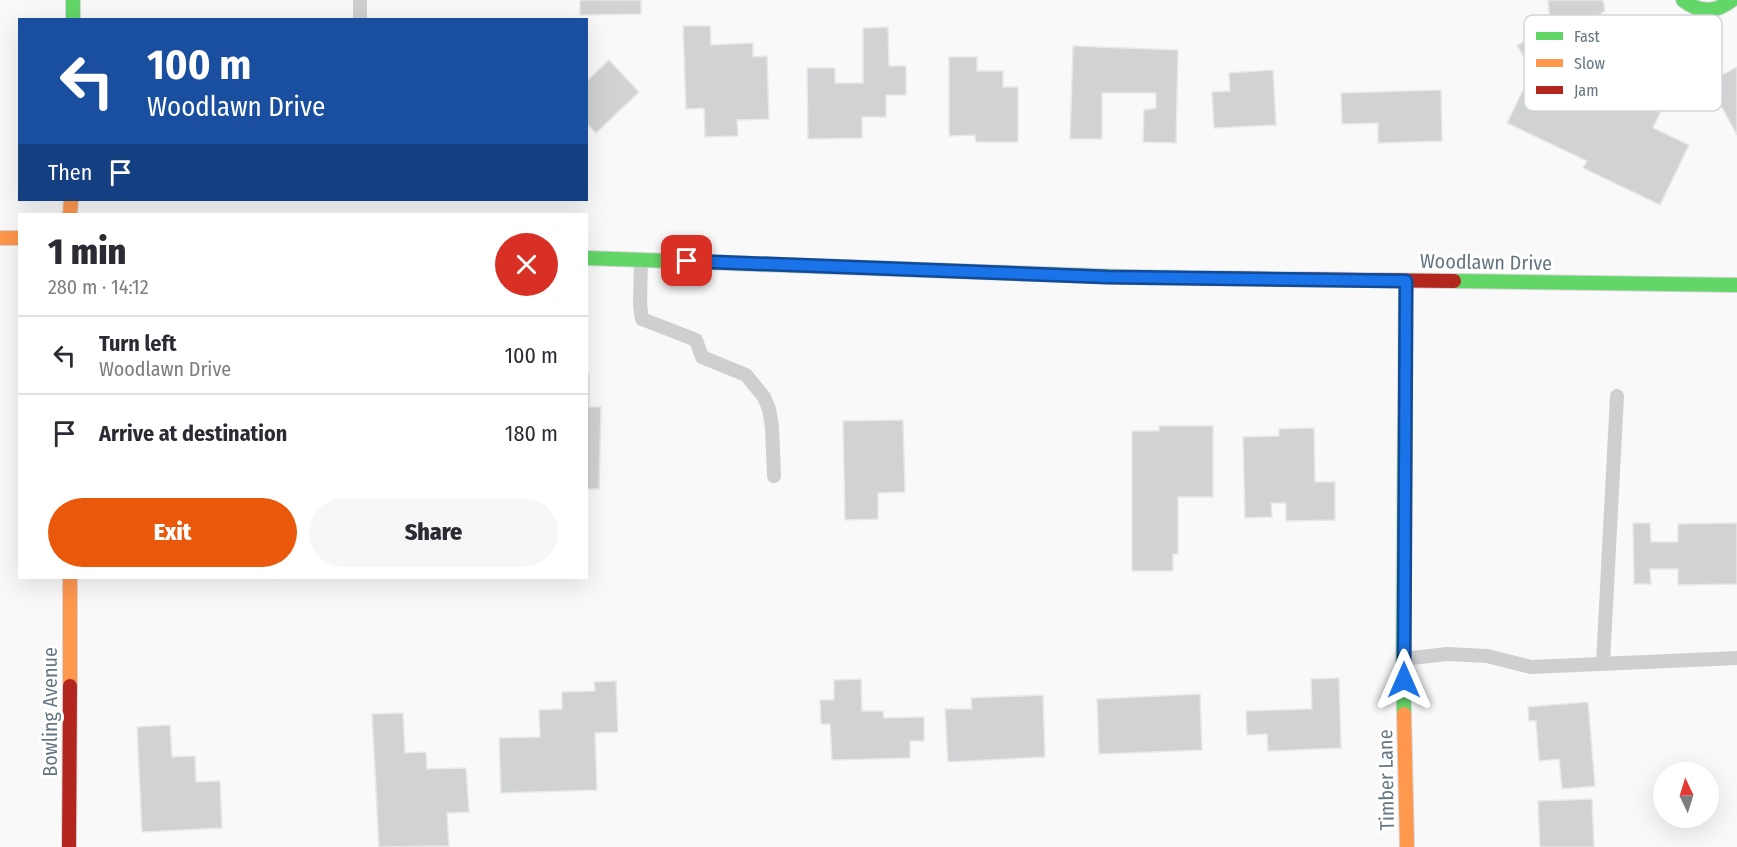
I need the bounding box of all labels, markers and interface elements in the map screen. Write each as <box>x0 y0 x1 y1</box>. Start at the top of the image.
legend <box>1524 15 1722 111</box>
text: Fast <box>1574 27 1601 46</box>
text: 100 m <box>147 40 251 90</box>
icon: left <box>48 42 126 120</box>
text: Slow <box>1574 54 1605 73</box>
text: Jam <box>1574 81 1599 100</box>
text: Woodlawn Drive <box>147 91 325 123</box>
icon: arrive <box>104 156 137 189</box>
text: Then <box>48 159 92 186</box>
text: 1 min <box>48 230 126 274</box>
button: close <box>495 233 558 296</box>
pin <box>661 235 712 286</box>
icon: arrive <box>670 244 703 277</box>
street label: Woodlawn Drive <box>1420 249 1552 275</box>
text: 280 m · 14:12 <box>48 275 148 299</box>
text: Turn left <box>99 330 177 357</box>
icon: left <box>48 339 81 372</box>
text: 100 m <box>504 342 558 369</box>
text: Woodlawn Drive <box>99 357 231 381</box>
icon: arrive <box>48 417 81 450</box>
text: Arrive at destination <box>99 420 287 447</box>
text: 180 m <box>505 420 558 447</box>
button: Exit <box>48 498 297 567</box>
button: Share <box>309 498 558 567</box>
street label: Bowling Avenue <box>38 647 62 777</box>
position arrow <box>1372 648 1436 712</box>
street label: Timber Lane <box>1373 729 1399 831</box>
north arrow <box>1653 762 1719 828</box>
map controls <box>1653 762 1719 828</box>

